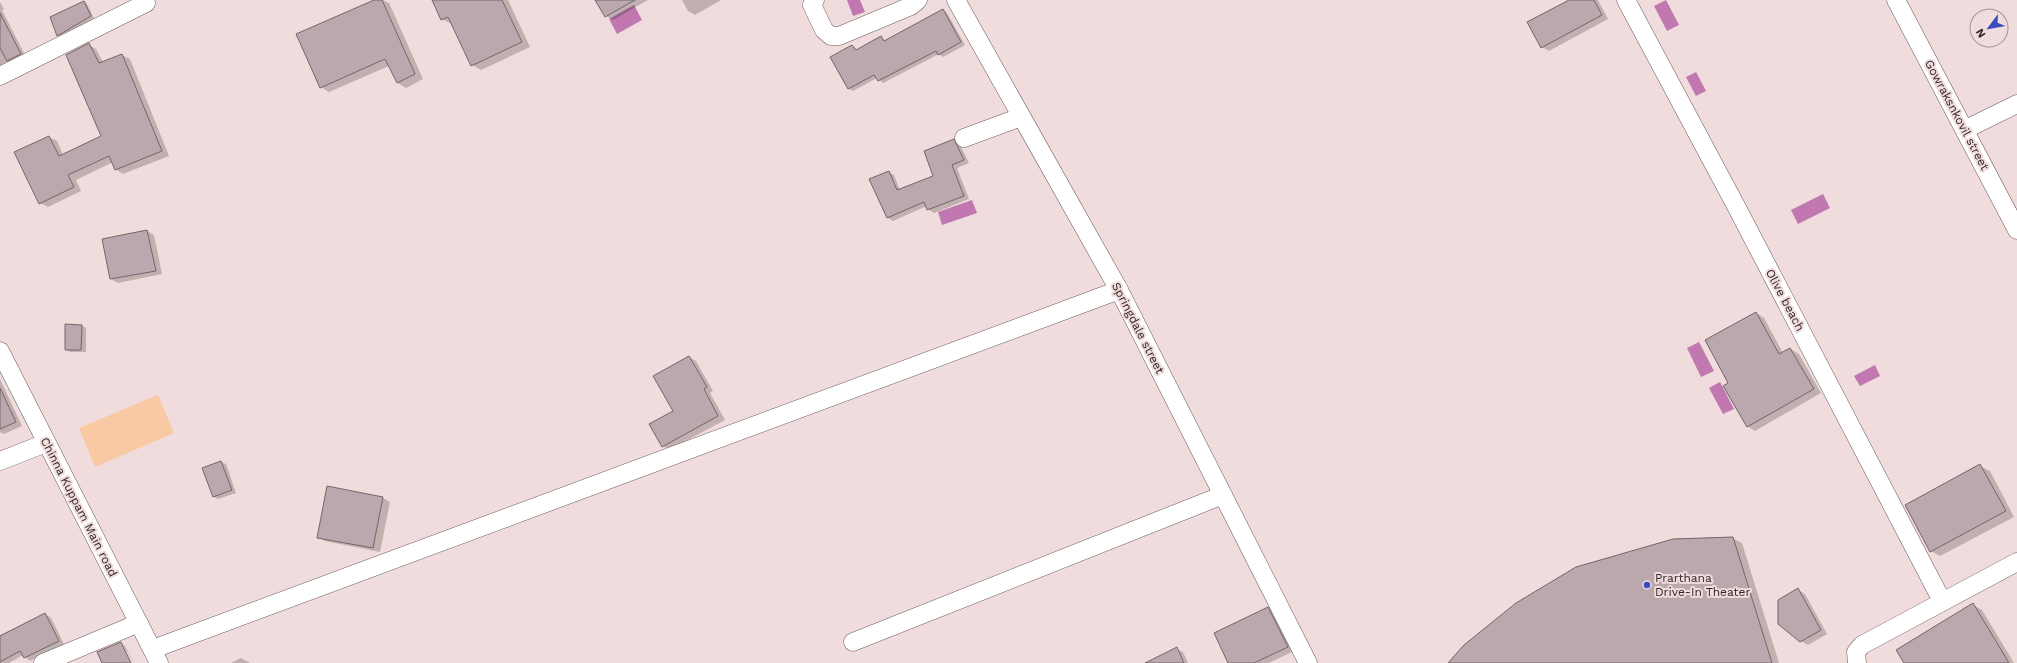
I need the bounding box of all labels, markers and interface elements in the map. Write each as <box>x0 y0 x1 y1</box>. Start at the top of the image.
north arrow <box>1969 8 2009 48</box>
text: N <box>1973 26 1989 40</box>
street label: Gowraksnkovil street <box>1922 57 1992 173</box>
street label: Olive beach <box>1763 266 1807 334</box>
street label: Springdale street <box>1109 280 1167 376</box>
street label: Chinna Kuppam Main road <box>38 435 120 579</box>
place label: Prarthana Drive-In Theater <box>1655 571 1751 599</box>
marker: Prarthana Drive-In Theater <box>1642 580 1652 590</box>

